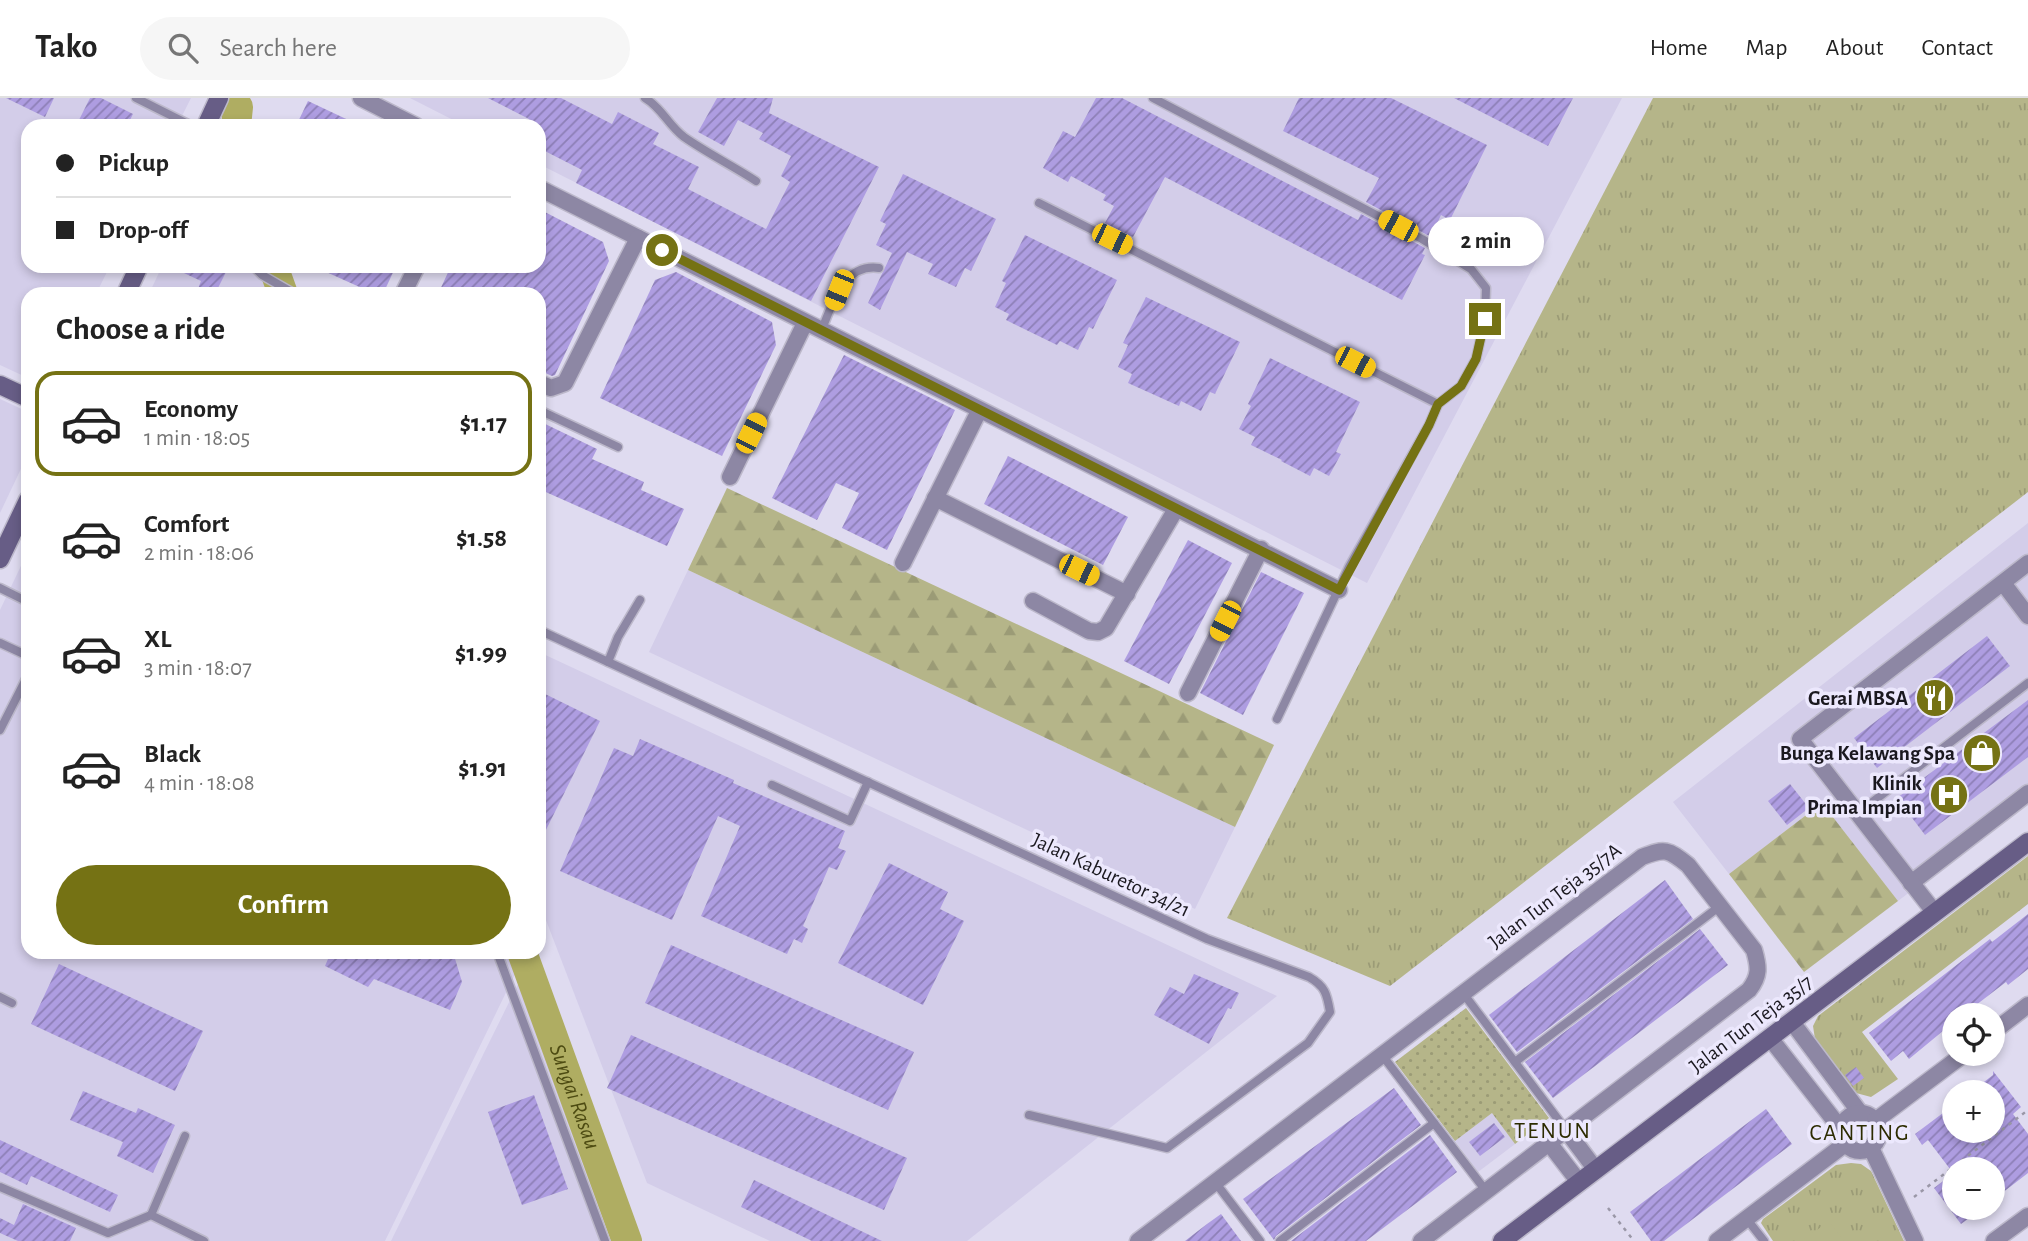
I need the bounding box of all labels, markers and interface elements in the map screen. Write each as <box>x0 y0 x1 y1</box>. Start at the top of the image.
search box <box>140 17 630 80</box>
icon: search <box>164 29 202 67</box>
text: Tako <box>35 31 98 64</box>
text: Search here <box>220 35 337 61</box>
text: Home <box>1650 36 1708 60</box>
text: Map <box>1746 36 1788 60</box>
text: About <box>1826 36 1883 60</box>
text: Contact <box>1921 36 1993 60</box>
text: Pickup <box>98 150 169 176</box>
car <box>1375 207 1422 245</box>
text: Drop-off <box>98 217 187 243</box>
callout: 2 min <box>1427 218 1543 266</box>
car <box>1089 220 1136 258</box>
text: 2 min <box>1460 230 1512 253</box>
route start <box>646 234 678 266</box>
car <box>822 267 857 313</box>
route end <box>1469 303 1501 335</box>
text: Choose a ride <box>56 313 225 345</box>
car <box>1332 343 1379 381</box>
icon: car <box>60 392 123 455</box>
text: Economy <box>144 396 238 422</box>
text: $1.17 <box>459 410 507 436</box>
car <box>733 410 770 456</box>
text: 1 min · 18:05 <box>144 427 250 450</box>
icon: car <box>60 507 123 570</box>
text: Comfort <box>144 511 229 537</box>
text: $1.58 <box>456 525 507 551</box>
text: 2 min · 18:06 <box>144 542 254 565</box>
car <box>1056 551 1103 589</box>
car <box>1207 598 1244 644</box>
icon: car <box>60 622 123 685</box>
text: XL <box>144 626 171 652</box>
text: $1.99 <box>455 640 507 666</box>
text: 3 min · 18:07 <box>144 657 252 680</box>
restaurant icon: Gerai MBSA <box>1914 677 1956 719</box>
place label: Gerai MBSA <box>1808 688 1908 709</box>
shop icon: Bunga Kelawang Spa <box>1961 732 2003 774</box>
icon: car <box>60 737 123 800</box>
text: Black <box>144 741 201 767</box>
place label: Bunga Kelawang Spa <box>1780 743 1955 764</box>
text: $1.91 <box>458 755 507 781</box>
text: 4 min · 18:08 <box>144 772 255 795</box>
place label: Klinik Prima Impian <box>1807 773 1923 818</box>
hospital icon: Klinik Prima Impian <box>1928 774 1970 816</box>
street label: Jalan Kaburetor 34/21 <box>1029 829 1193 921</box>
street label: Jalan Tun Teja 35/7A <box>1485 839 1625 953</box>
button: Confirm <box>56 865 511 945</box>
street label: Jalan Tun Teja 35/7 <box>1686 971 1817 1077</box>
map controls <box>1942 1003 2005 1220</box>
button: locate <box>1942 1003 2005 1066</box>
water label: Sungai Rasau <box>545 1041 604 1153</box>
button: + <box>1942 1080 2005 1143</box>
district label: TENUN <box>1514 1120 1592 1143</box>
district label: CANTING <box>1809 1122 1911 1145</box>
button: − <box>1942 1157 2005 1220</box>

